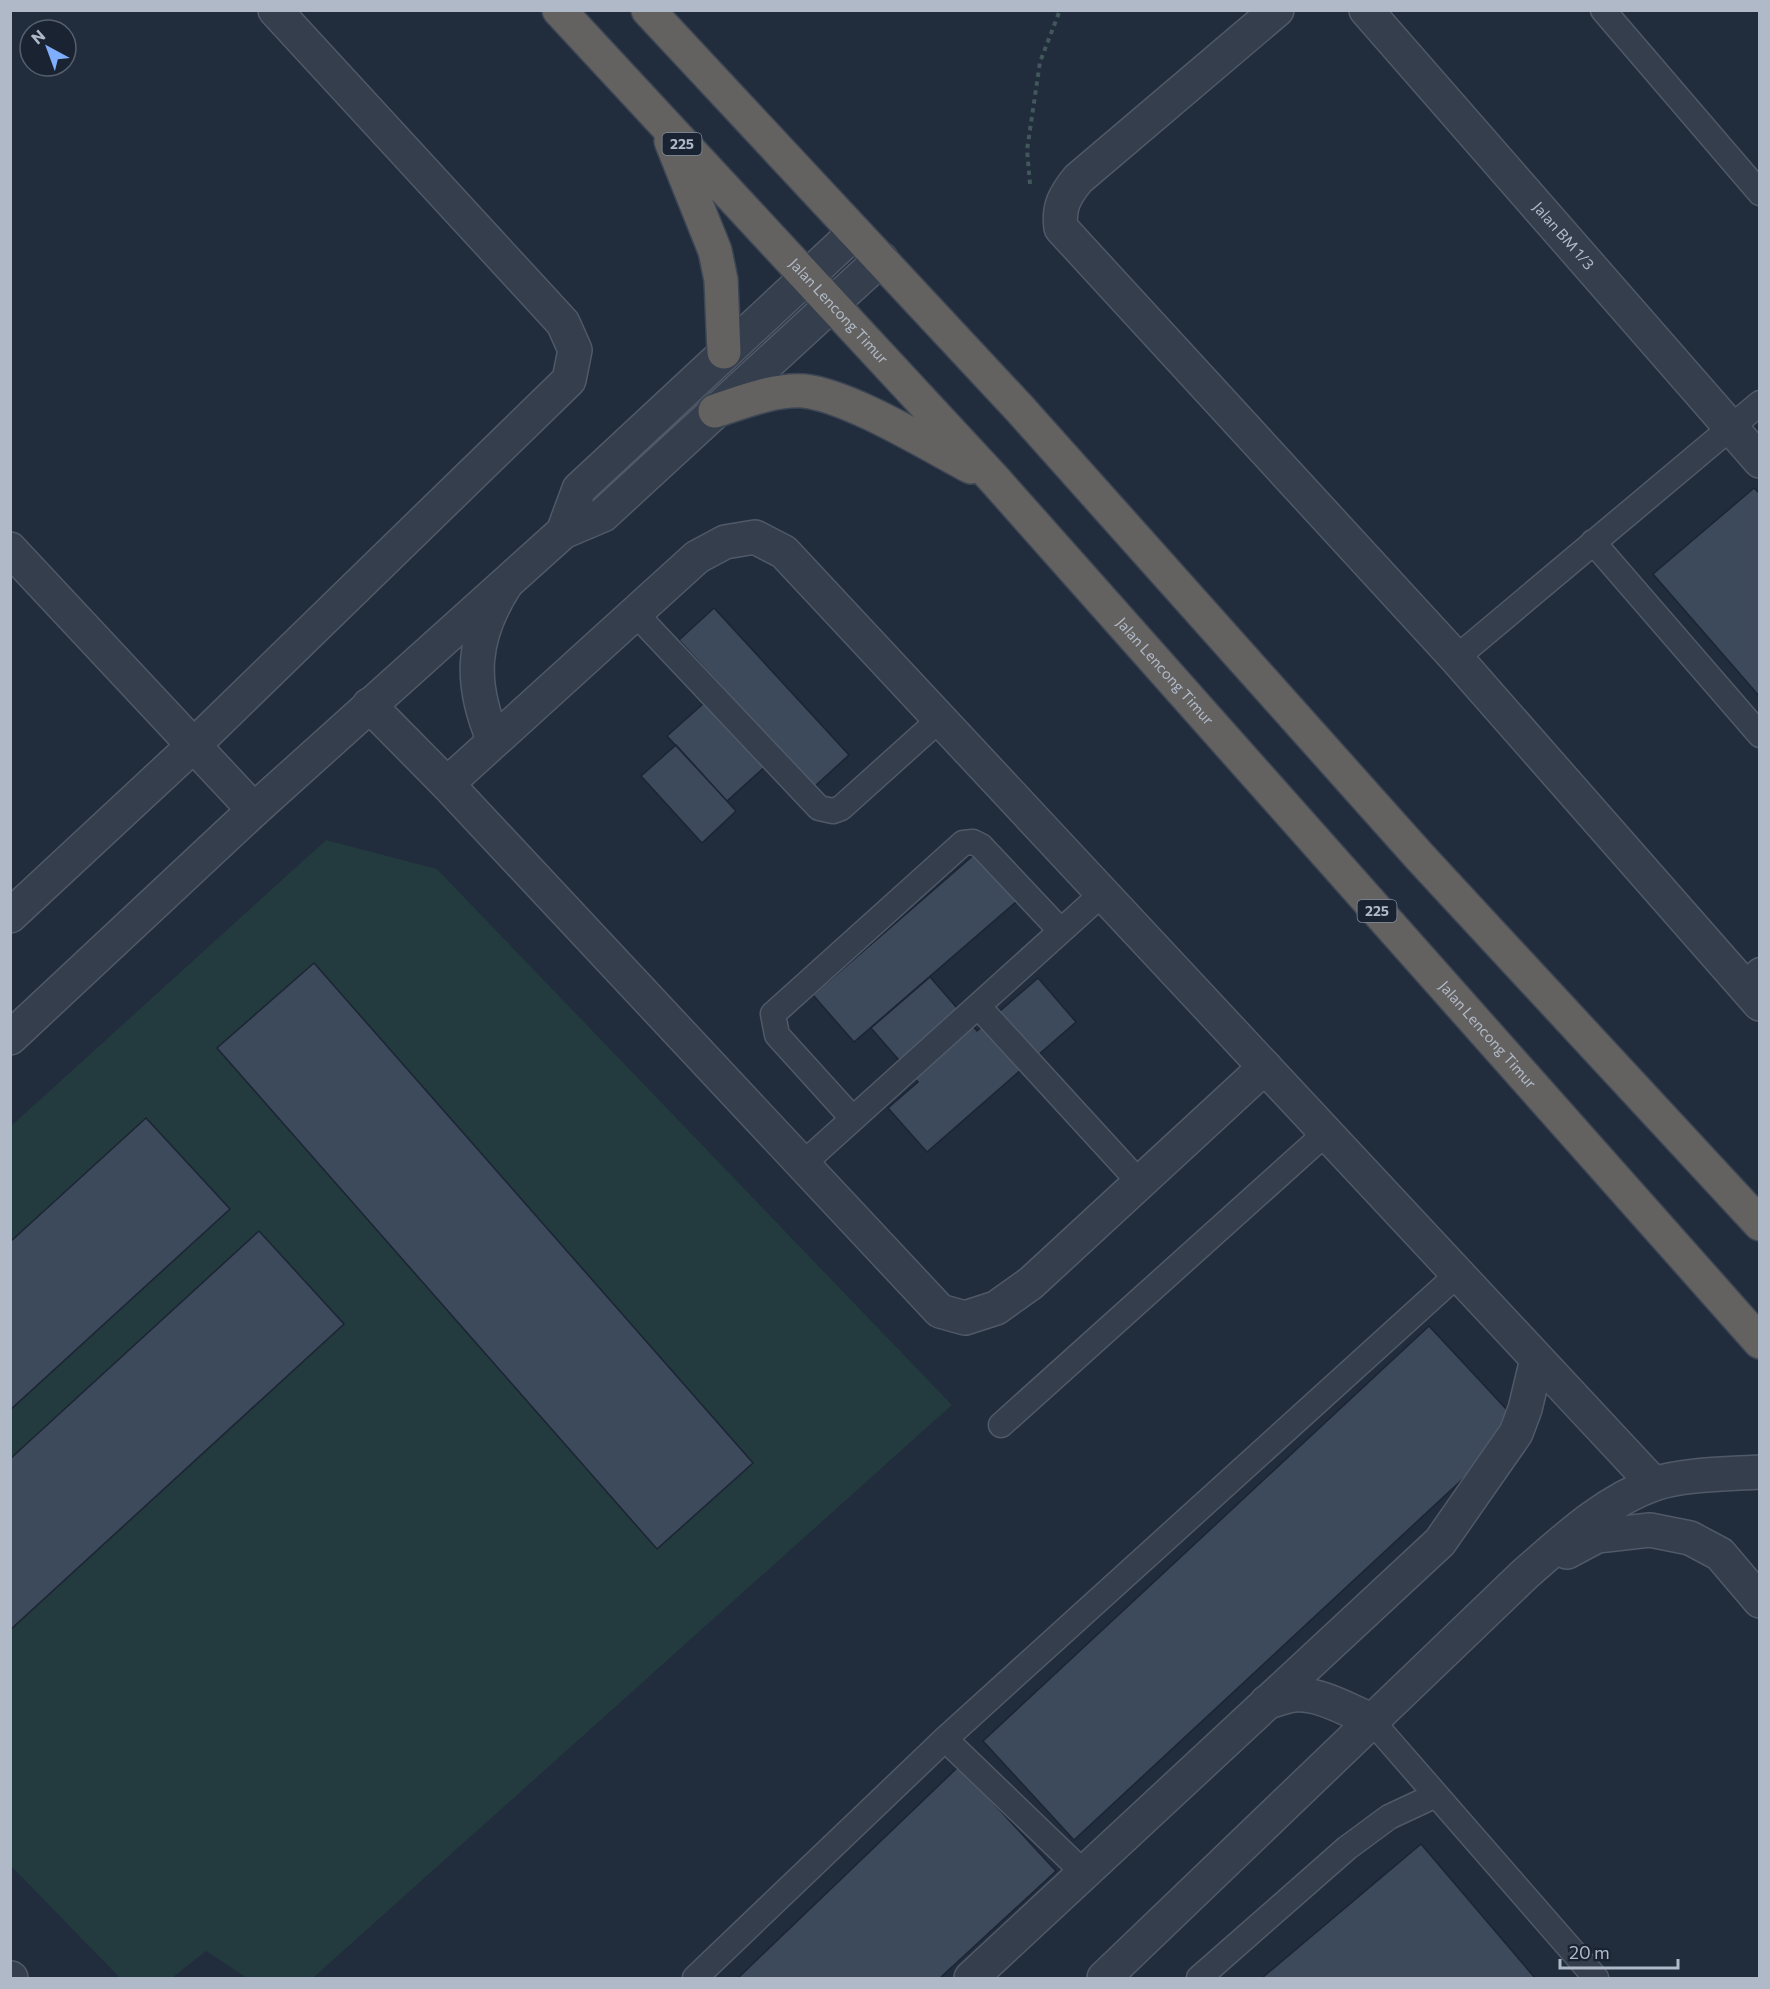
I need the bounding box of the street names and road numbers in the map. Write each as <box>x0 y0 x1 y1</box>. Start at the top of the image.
road number: 225 <box>662 133 702 155</box>
street label: Jalan BM 1/3 <box>1530 198 1599 273</box>
street label: Jalan Lencong Timur <box>786 254 893 367</box>
street label: Jalan Lencong Timur <box>1113 613 1218 728</box>
road number: 225 <box>1358 900 1396 922</box>
street label: Jalan Lencong Timur <box>1436 977 1541 1092</box>

